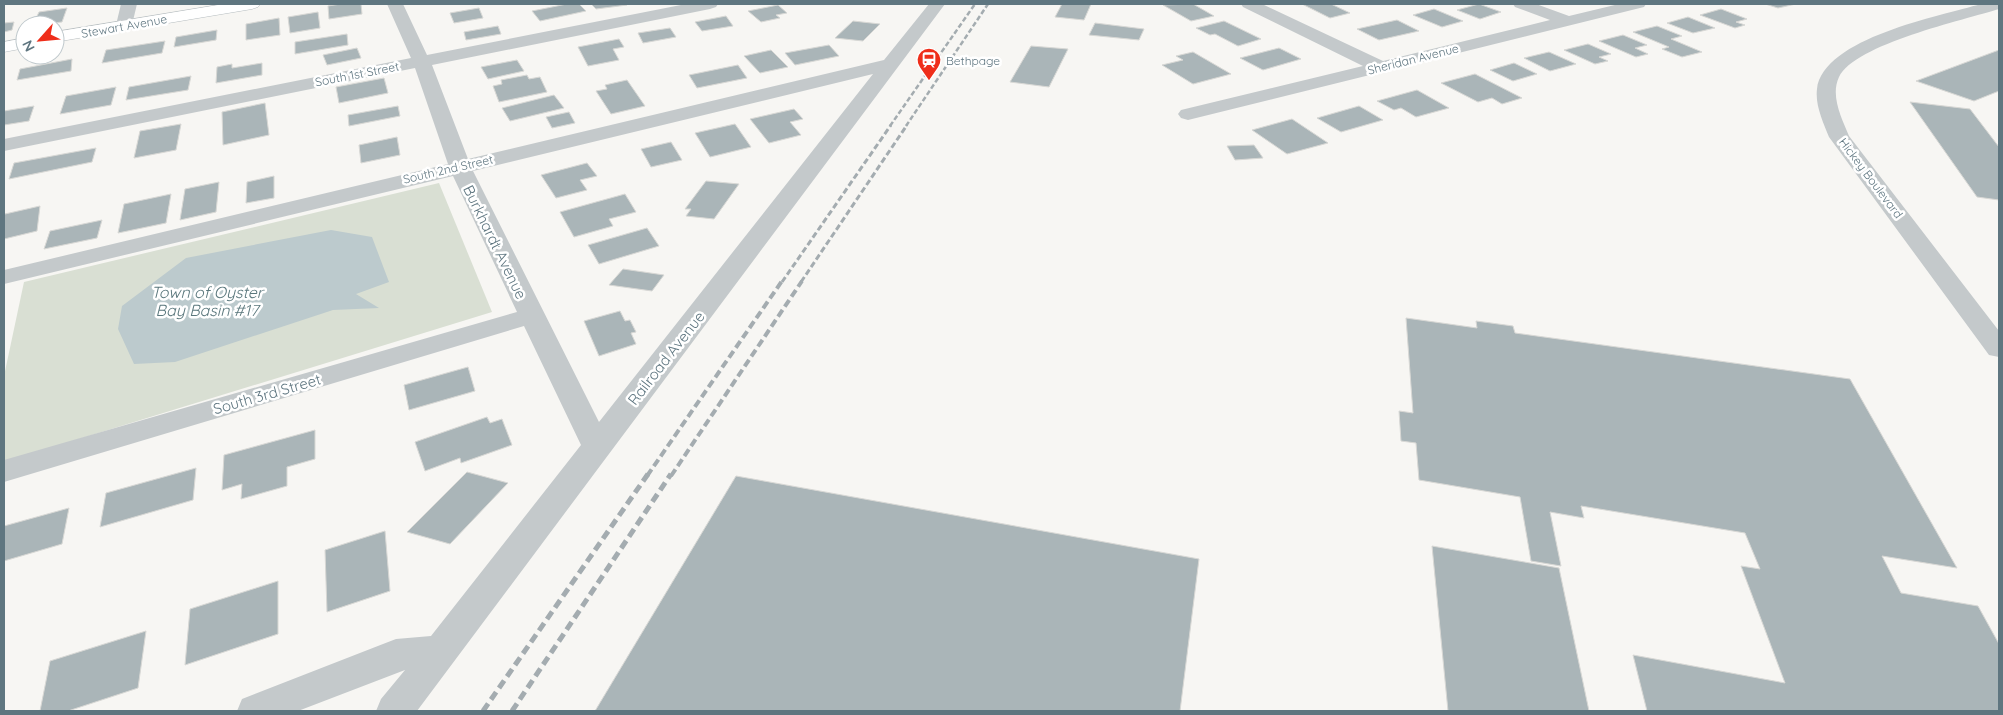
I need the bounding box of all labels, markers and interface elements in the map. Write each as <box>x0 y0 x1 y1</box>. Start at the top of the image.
street label: Stewart Avenue <box>80 11 168 41</box>
north arrow <box>15 15 65 65</box>
text: N <box>18 37 39 55</box>
street label: Sheridan Avenue <box>1366 40 1460 78</box>
station icon: Bethpage <box>916 47 942 81</box>
place label: Bethpage <box>946 53 1000 68</box>
street label: South 1st Street <box>314 59 400 89</box>
street label: Hickey Boulevard <box>1836 135 1906 221</box>
street label: South 2nd Street <box>402 151 494 187</box>
street label: Burkhardt Avenue <box>459 182 531 302</box>
water label: Town of Oyster Bay Basin #17 <box>151 282 265 320</box>
street label: Railroad Avenue <box>623 307 709 409</box>
street label: South 3rd Street <box>211 370 323 418</box>

